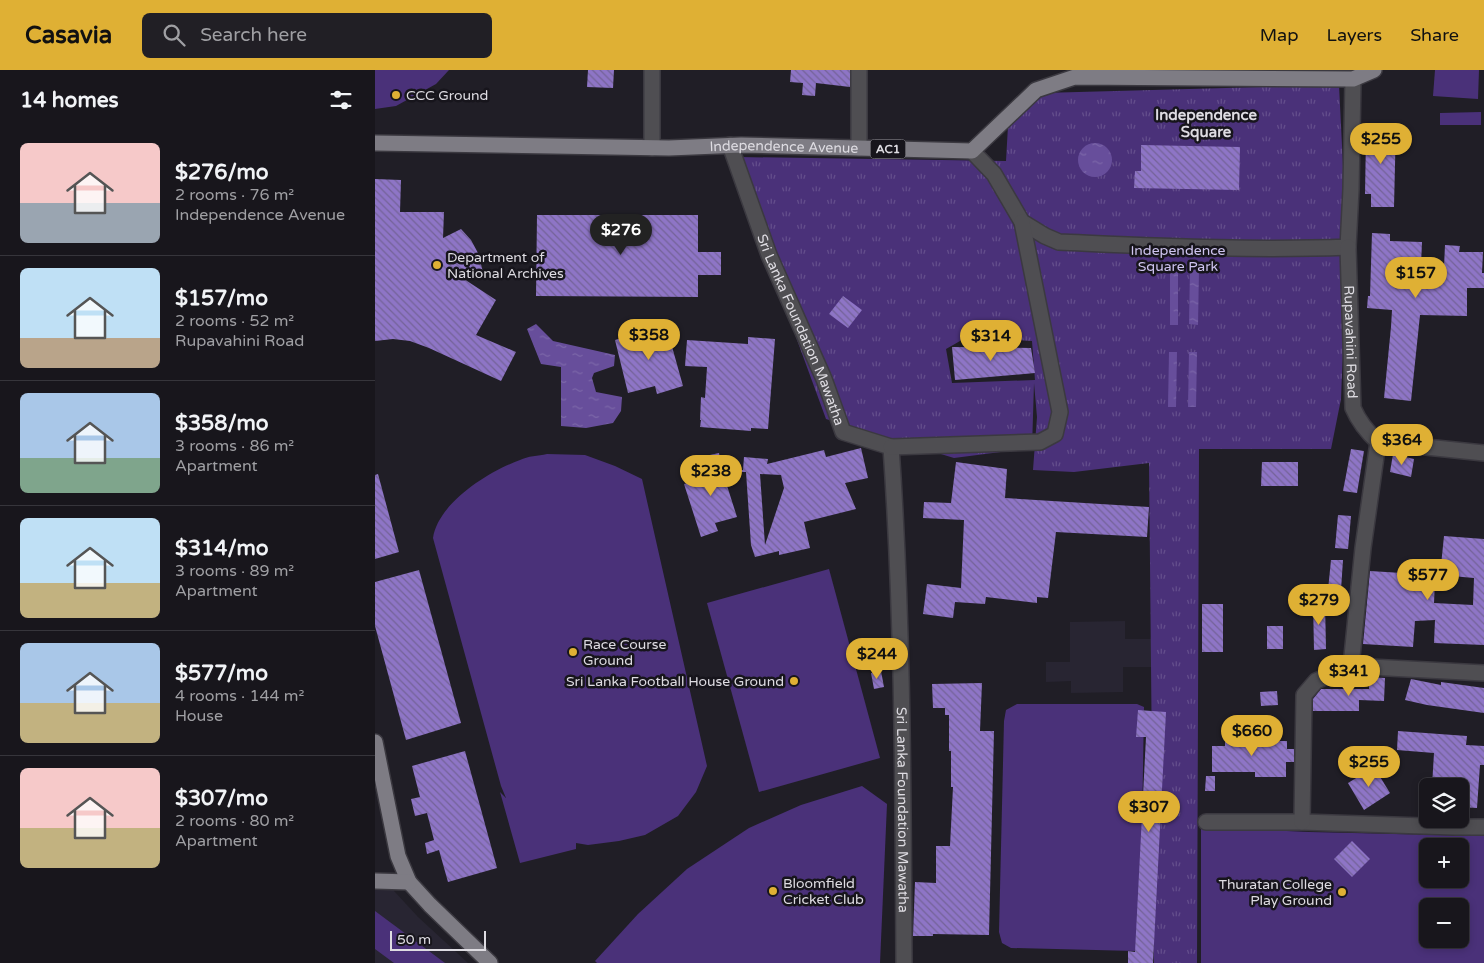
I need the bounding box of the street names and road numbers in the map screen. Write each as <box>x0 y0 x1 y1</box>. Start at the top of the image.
street label: Independence Avenue <box>709 137 859 157</box>
road number: AC1 <box>871 140 905 158</box>
street label: Sri Lanka Foundation Mawatha <box>753 232 848 428</box>
street label: Rupavahini Road <box>1340 285 1361 399</box>
street label: Sri Lanka Foundation Mawatha <box>893 707 912 913</box>

